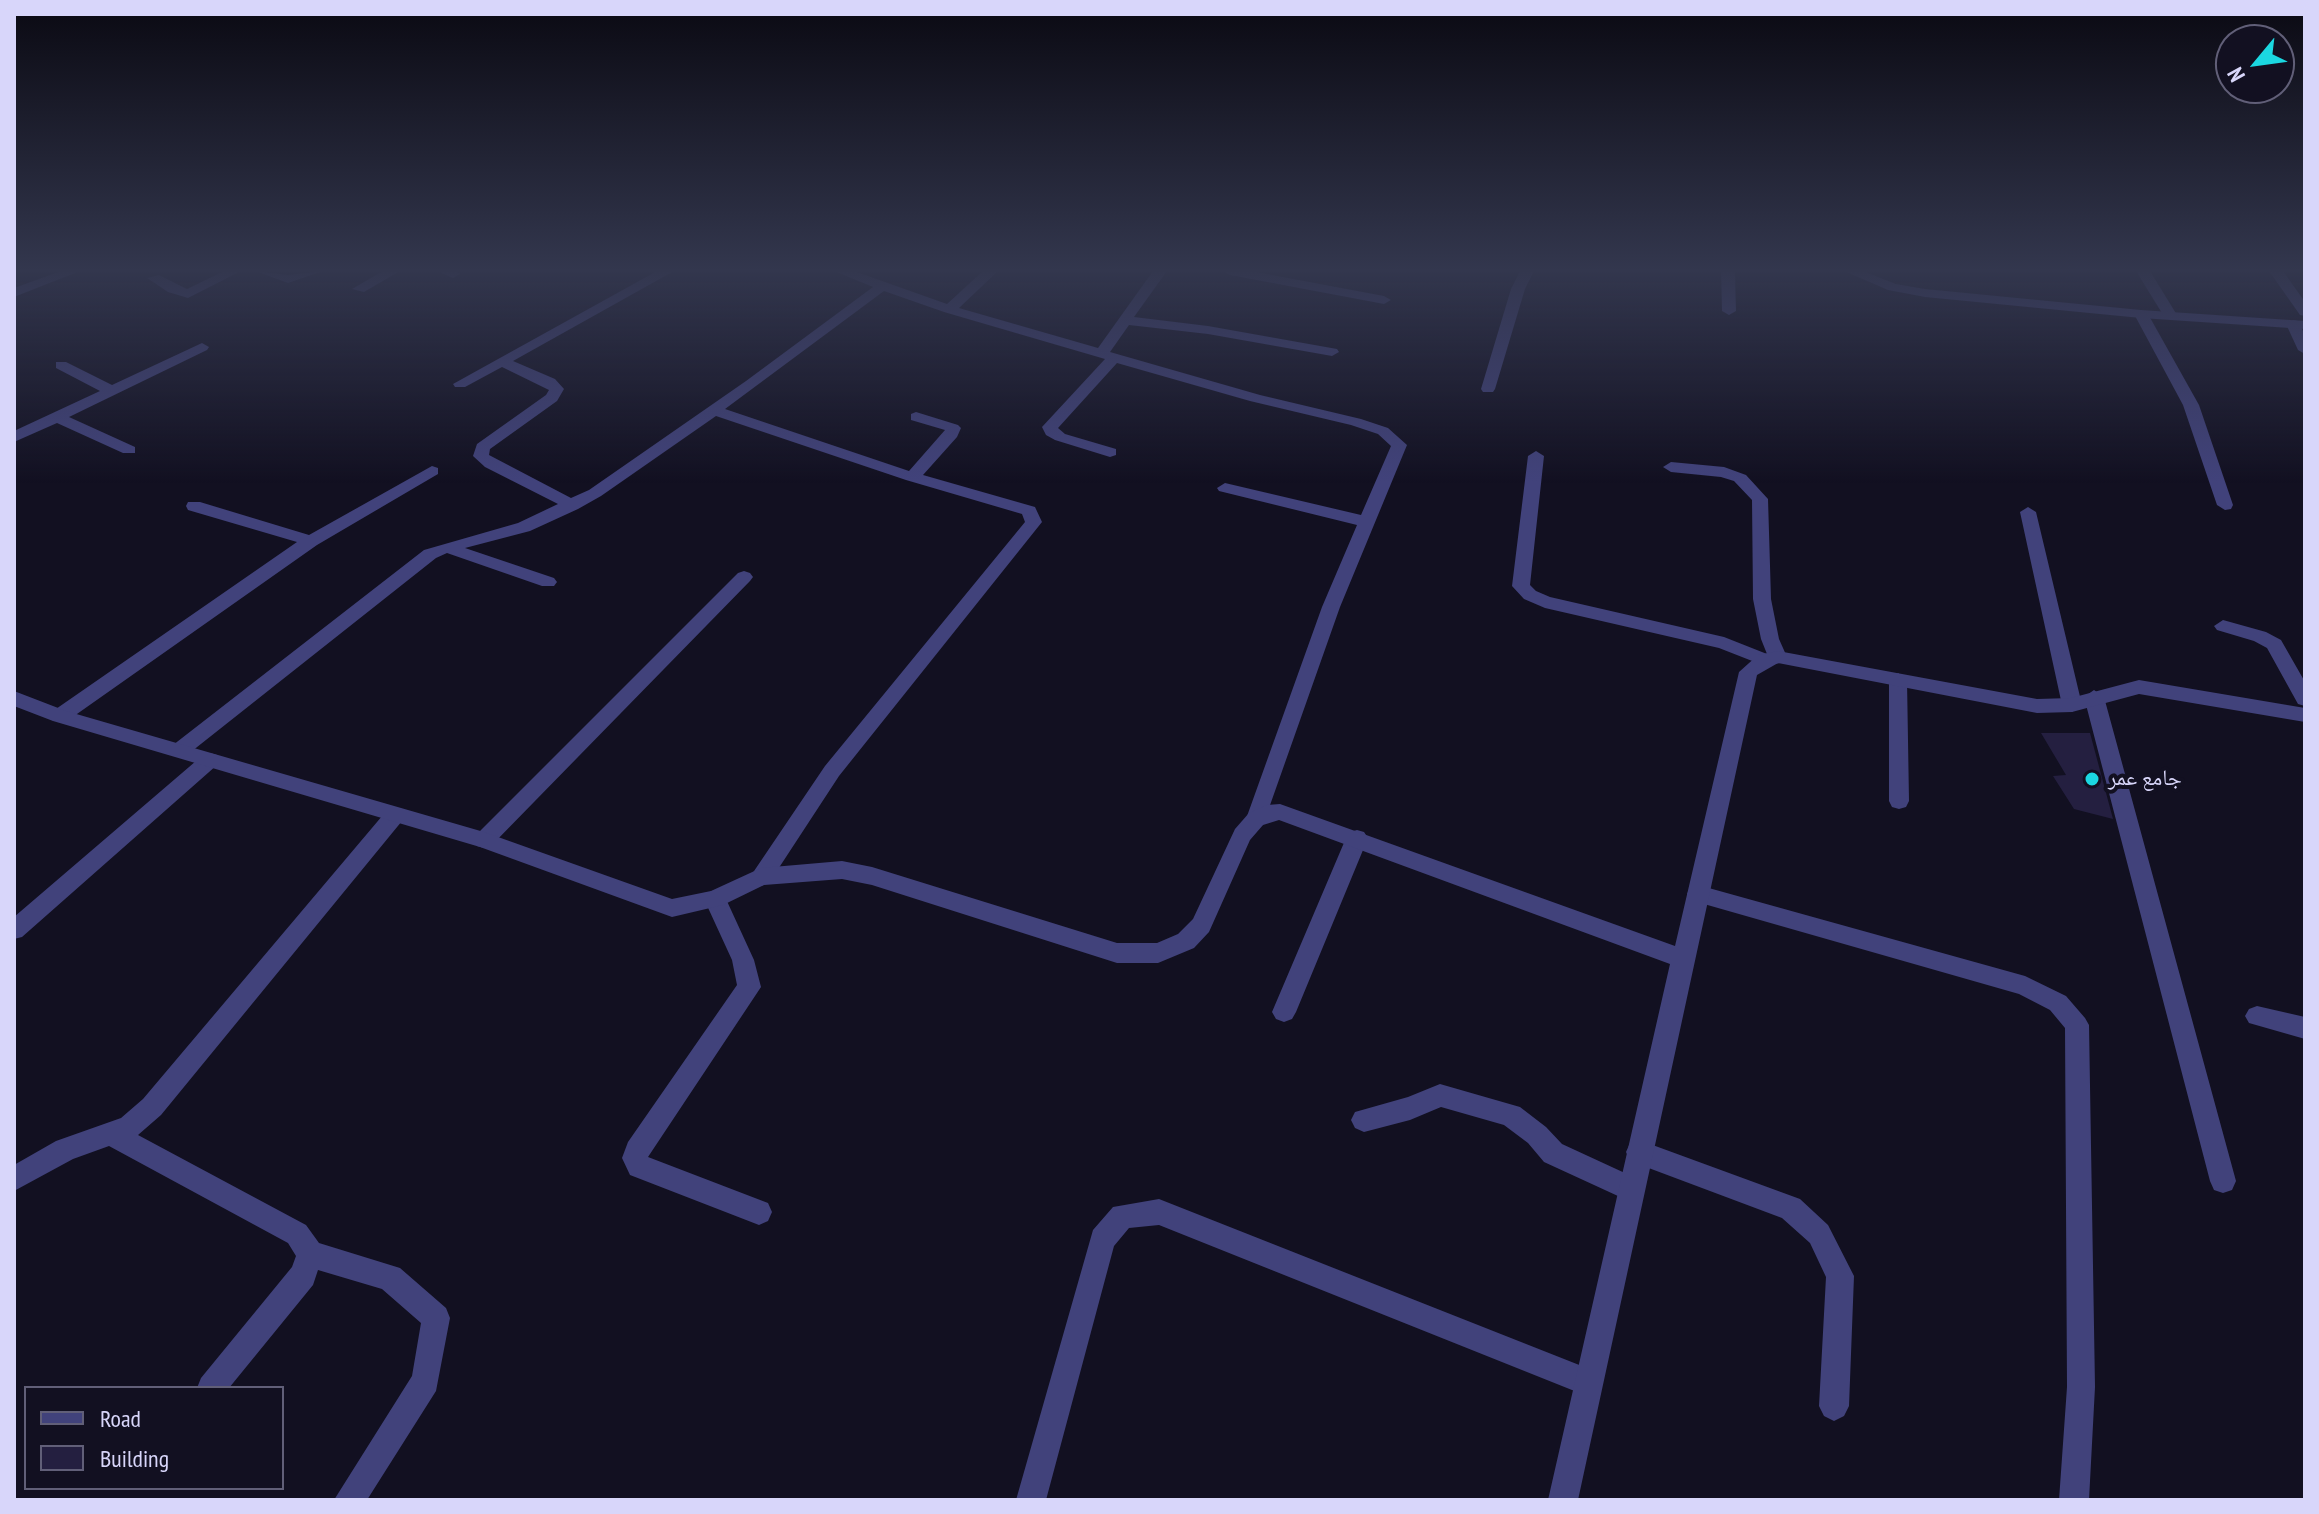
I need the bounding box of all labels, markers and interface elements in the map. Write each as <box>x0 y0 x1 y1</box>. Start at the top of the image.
north arrow <box>2215 24 2295 104</box>
text: N <box>2221 63 2251 87</box>
place label: جامع عمر <box>2108 766 2182 792</box>
marker: جامع عمر <box>2083 770 2101 788</box>
legend <box>24 1386 284 1490</box>
text: Road <box>100 1403 141 1434</box>
text: Building <box>100 1443 169 1474</box>

